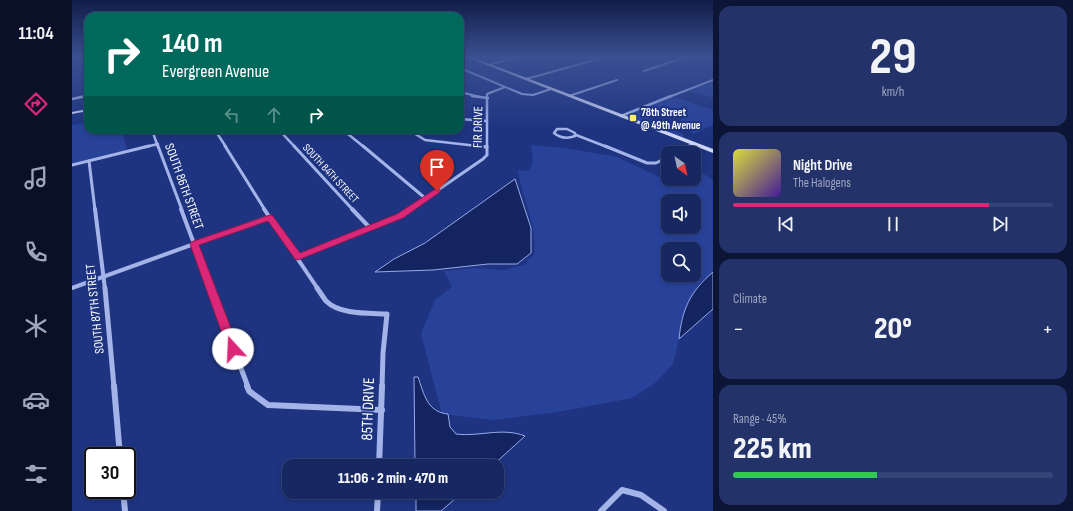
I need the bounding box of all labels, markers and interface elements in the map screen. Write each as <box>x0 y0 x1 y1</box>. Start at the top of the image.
text: 11:04 <box>18 23 54 44</box>
text: 29 <box>869 26 917 89</box>
text: 140 m <box>162 27 223 60</box>
icon: right <box>96 28 148 80</box>
text: Evergreen Avenue <box>162 61 269 82</box>
text: km/h <box>882 84 904 100</box>
icon: directions <box>22 90 50 118</box>
icon: left <box>221 104 243 126</box>
icon: ahead <box>263 104 285 126</box>
icon: right <box>305 104 327 126</box>
street label: FIR DRIVE <box>470 106 486 148</box>
place label: 78th Street @ 49th Avenue <box>641 106 701 132</box>
marker: 78th Street @ 49th Avenue <box>628 113 638 123</box>
street label: SOUTH 86TH STREET <box>161 141 207 232</box>
street label: SOUTH 84TH STREET <box>300 141 362 206</box>
north arrow <box>661 146 701 186</box>
map controls <box>661 146 701 282</box>
pin <box>420 150 454 191</box>
icon: arrive <box>426 156 448 178</box>
text: Night Drive <box>793 156 852 175</box>
icon: music <box>22 164 50 192</box>
text: The Halogens <box>793 175 851 191</box>
button: sound <box>661 194 701 234</box>
icon: previous <box>775 213 797 235</box>
icon: pause <box>882 213 904 235</box>
icon: next <box>989 213 1011 235</box>
icon: phone <box>22 238 50 266</box>
button: search <box>661 242 701 282</box>
street label: SOUTH 87TH STREET <box>82 263 108 355</box>
text: Climate <box>733 291 767 307</box>
text: 20° <box>874 311 912 347</box>
icon: climate <box>22 312 50 340</box>
text: − <box>733 316 744 343</box>
text: + <box>1042 316 1053 343</box>
position arrow <box>212 328 254 370</box>
street label: 85TH DRIVE <box>358 377 379 441</box>
icon: car <box>22 386 50 414</box>
text: Range · 45% <box>733 411 787 427</box>
text: 225 km <box>733 431 812 467</box>
speed limit sign: 30 <box>84 447 136 499</box>
icon: filters <box>22 460 50 488</box>
text: 11:06 · 2 min · 470 m <box>338 469 448 488</box>

